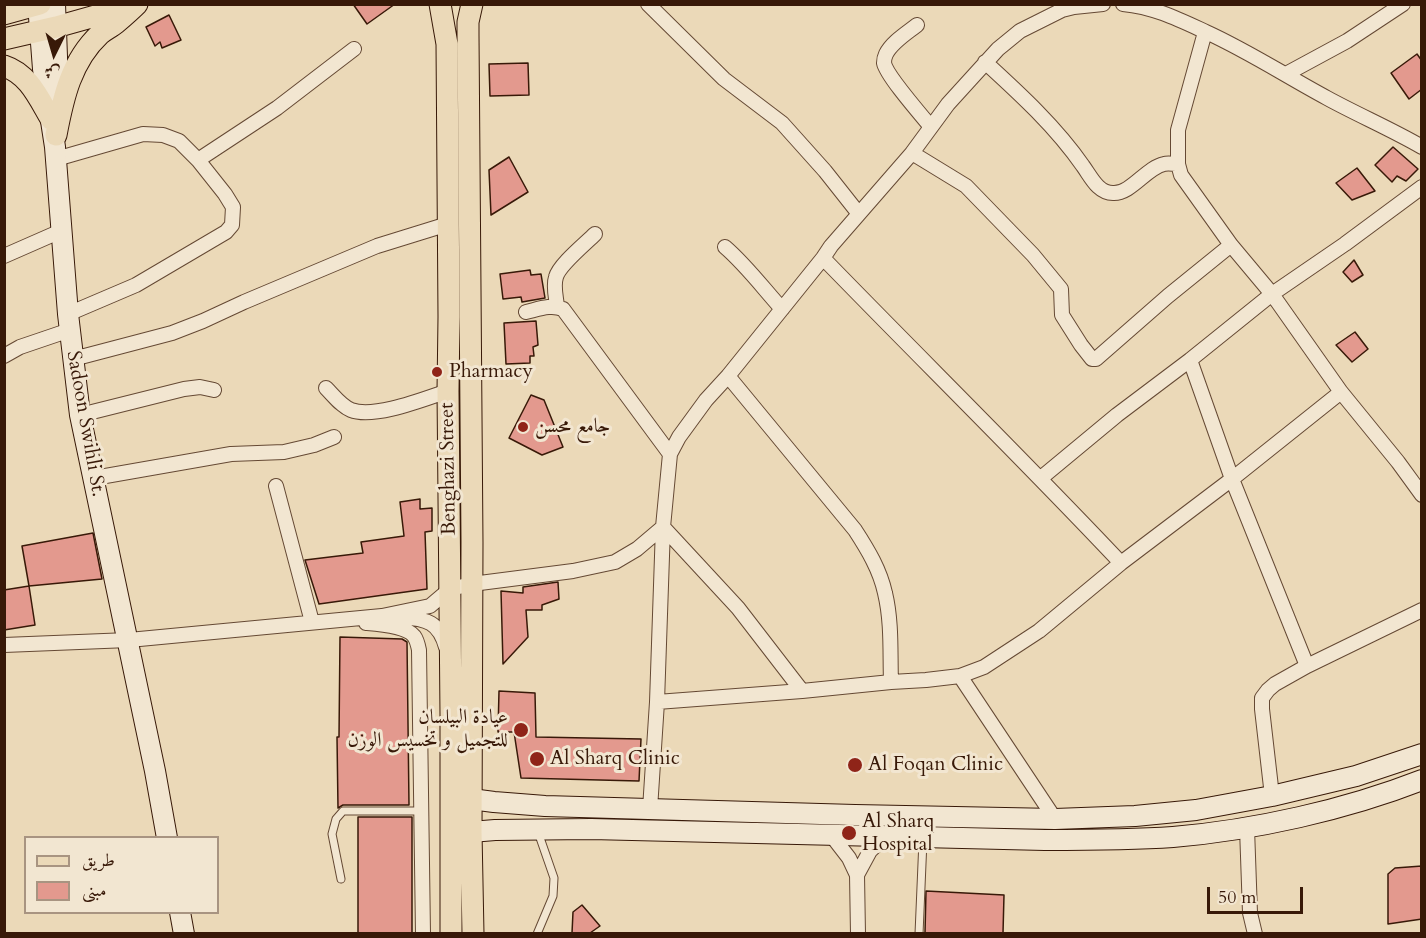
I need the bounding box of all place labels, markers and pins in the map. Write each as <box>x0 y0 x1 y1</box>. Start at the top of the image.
place label: Pharmacy <box>449 360 533 384</box>
marker: Pharmacy <box>430 365 444 379</box>
place label: جامع محسن <box>535 415 610 439</box>
marker: جامع محسن <box>516 420 530 434</box>
place label: عيادة البيلسان للتجميل و تخسيس الوزن <box>347 706 508 753</box>
marker: عيادة البيلسان للتجميل و تخسيس الوزن <box>512 721 530 739</box>
place label: Al Sharq Clinic <box>550 747 680 771</box>
marker: Al Sharq Clinic <box>528 750 546 768</box>
place label: Al Foqan Clinic <box>868 753 1003 777</box>
marker: Al Foqan Clinic <box>846 756 864 774</box>
place label: Al Sharq Hospital <box>862 810 934 857</box>
marker: Al Sharq Hospital <box>840 824 858 842</box>

